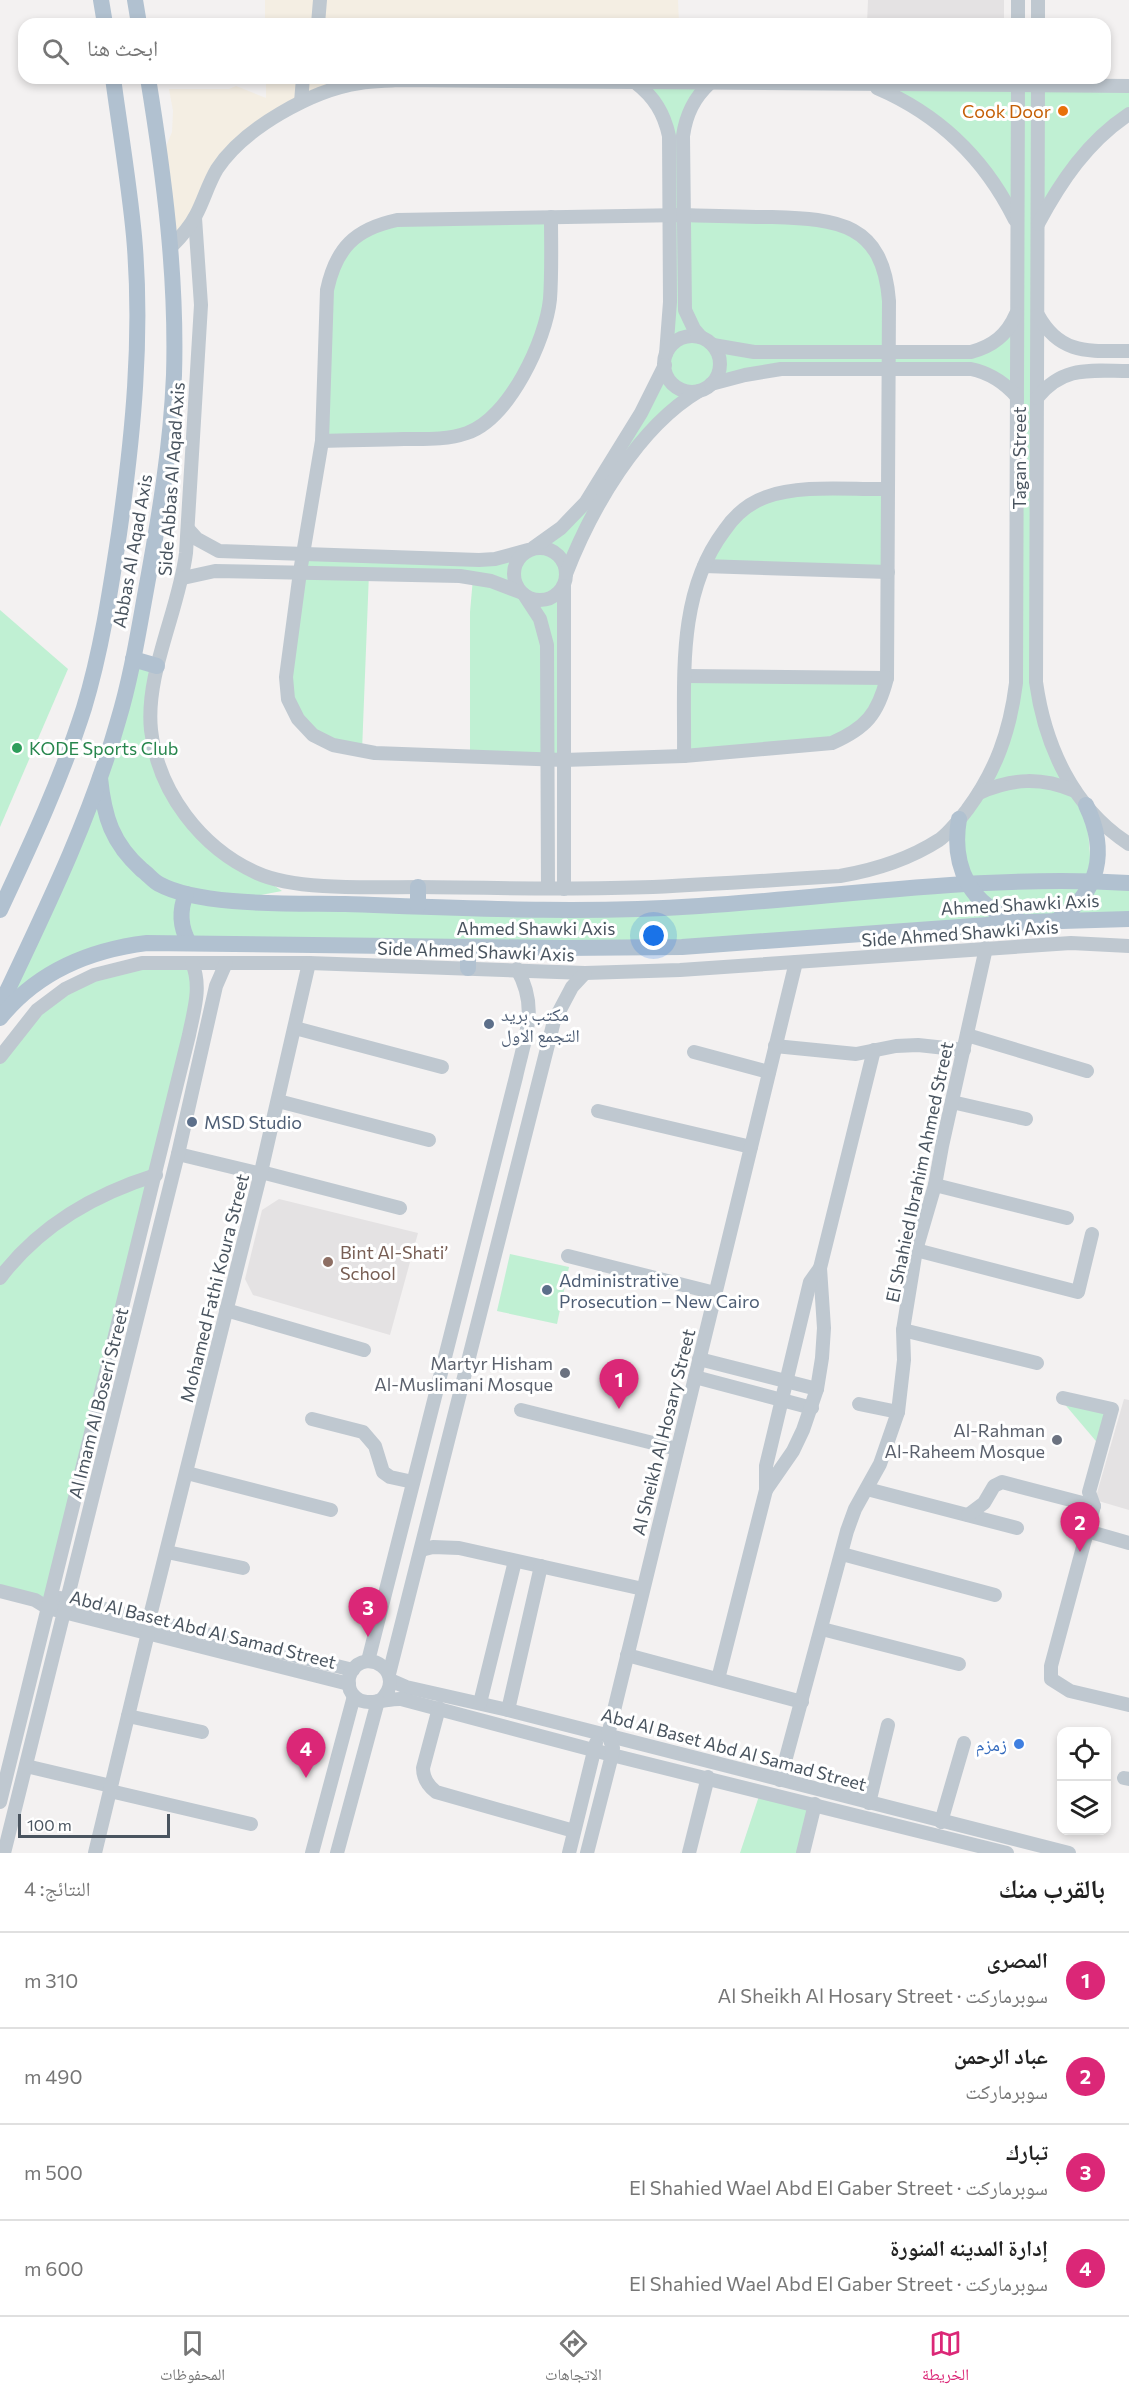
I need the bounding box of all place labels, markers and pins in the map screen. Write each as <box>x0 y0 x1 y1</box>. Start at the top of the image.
place label: Cook Door <box>962 100 1051 122</box>
marker: Cook Door <box>1056 104 1070 118</box>
place label: KODE Sports Club <box>29 737 178 759</box>
marker: KODE Sports Club <box>10 741 24 755</box>
place label: مكتب بريد التجمع الاول <box>501 1003 580 1048</box>
marker: مكتب بريد التجمع الاول <box>482 1017 496 1031</box>
place label: MSD Studio <box>204 1111 302 1133</box>
marker: MSD Studio <box>185 1115 199 1129</box>
place label: Bint Al-Shati’ School <box>340 1241 448 1284</box>
marker: Bint Al-Shati’ School <box>321 1255 335 1269</box>
place label: Administrative Prosecution – New Cairo <box>559 1269 760 1312</box>
marker: Administrative Prosecution – New Cairo <box>540 1283 554 1297</box>
place label: Martyr Hisham Al-Muslimani Mosque <box>374 1352 553 1395</box>
pin: 1 <box>600 1360 638 1409</box>
marker: Martyr Hisham Al-Muslimani Mosque <box>558 1366 572 1380</box>
place label: Al-Rahman Al-Raheem Mosque <box>885 1419 1045 1462</box>
marker: Al-Rahman Al-Raheem Mosque <box>1050 1433 1064 1447</box>
pin: 2 <box>1060 1502 1100 1552</box>
pin: 3 <box>348 1588 388 1637</box>
pin: 4 <box>286 1728 326 1778</box>
place label: زمزم <box>976 1733 1007 1757</box>
marker: زمزم <box>1012 1737 1026 1751</box>

